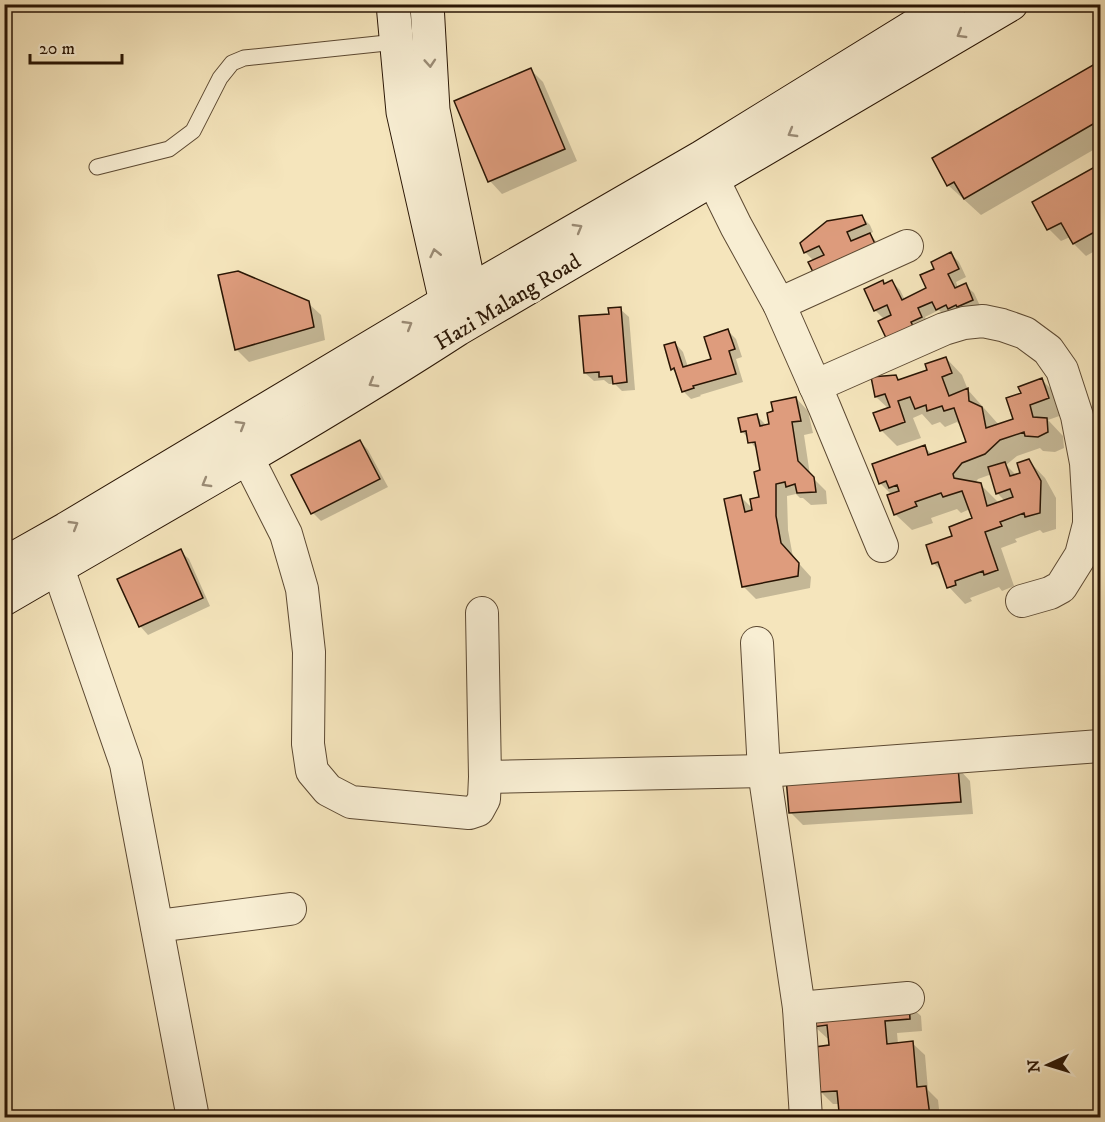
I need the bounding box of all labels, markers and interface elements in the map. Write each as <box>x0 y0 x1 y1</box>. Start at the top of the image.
scale bar <box>30 27 122 65</box>
one-way arrow <box>957 27 967 39</box>
text: 20 m <box>39 38 75 60</box>
one-way arrow <box>424 58 437 67</box>
one-way arrow <box>788 125 798 137</box>
one-way arrow <box>572 224 582 236</box>
street label: Hazi Malang Road <box>430 248 586 357</box>
one-way arrow <box>429 249 442 259</box>
one-way arrow <box>402 320 413 332</box>
one-way arrow <box>369 376 379 388</box>
one-way arrow <box>235 420 245 432</box>
one-way arrow <box>202 476 212 488</box>
one-way arrow <box>68 520 78 532</box>
north arrow <box>1018 1035 1078 1095</box>
text: N <box>1024 1059 1044 1073</box>

